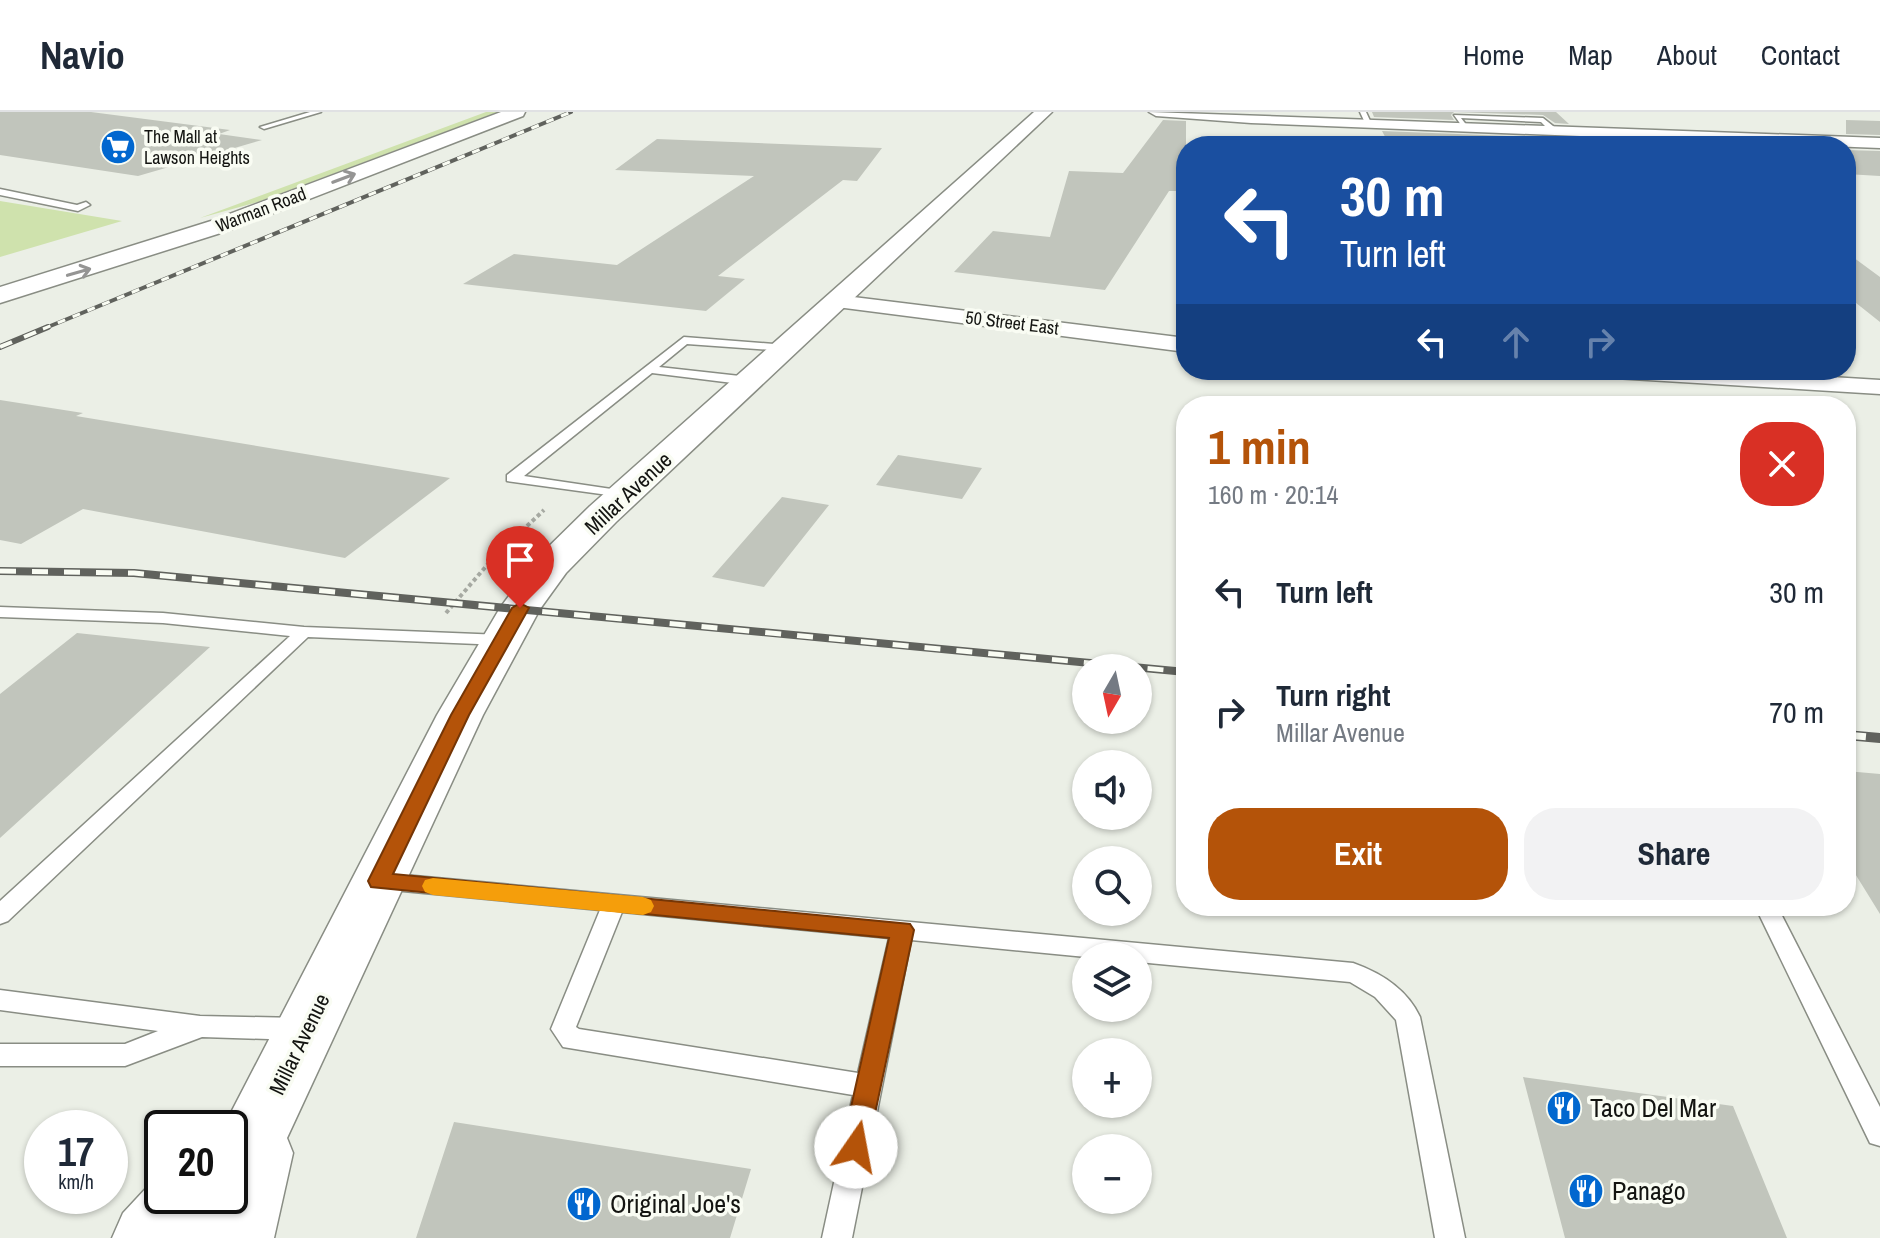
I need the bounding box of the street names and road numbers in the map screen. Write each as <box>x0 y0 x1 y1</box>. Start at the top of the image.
street label: Warman Road <box>212 181 309 238</box>
street label: 50 Street East <box>964 304 1060 341</box>
street label: Millar Avenue <box>578 445 678 541</box>
street label: Millar Avenue <box>262 988 336 1100</box>

